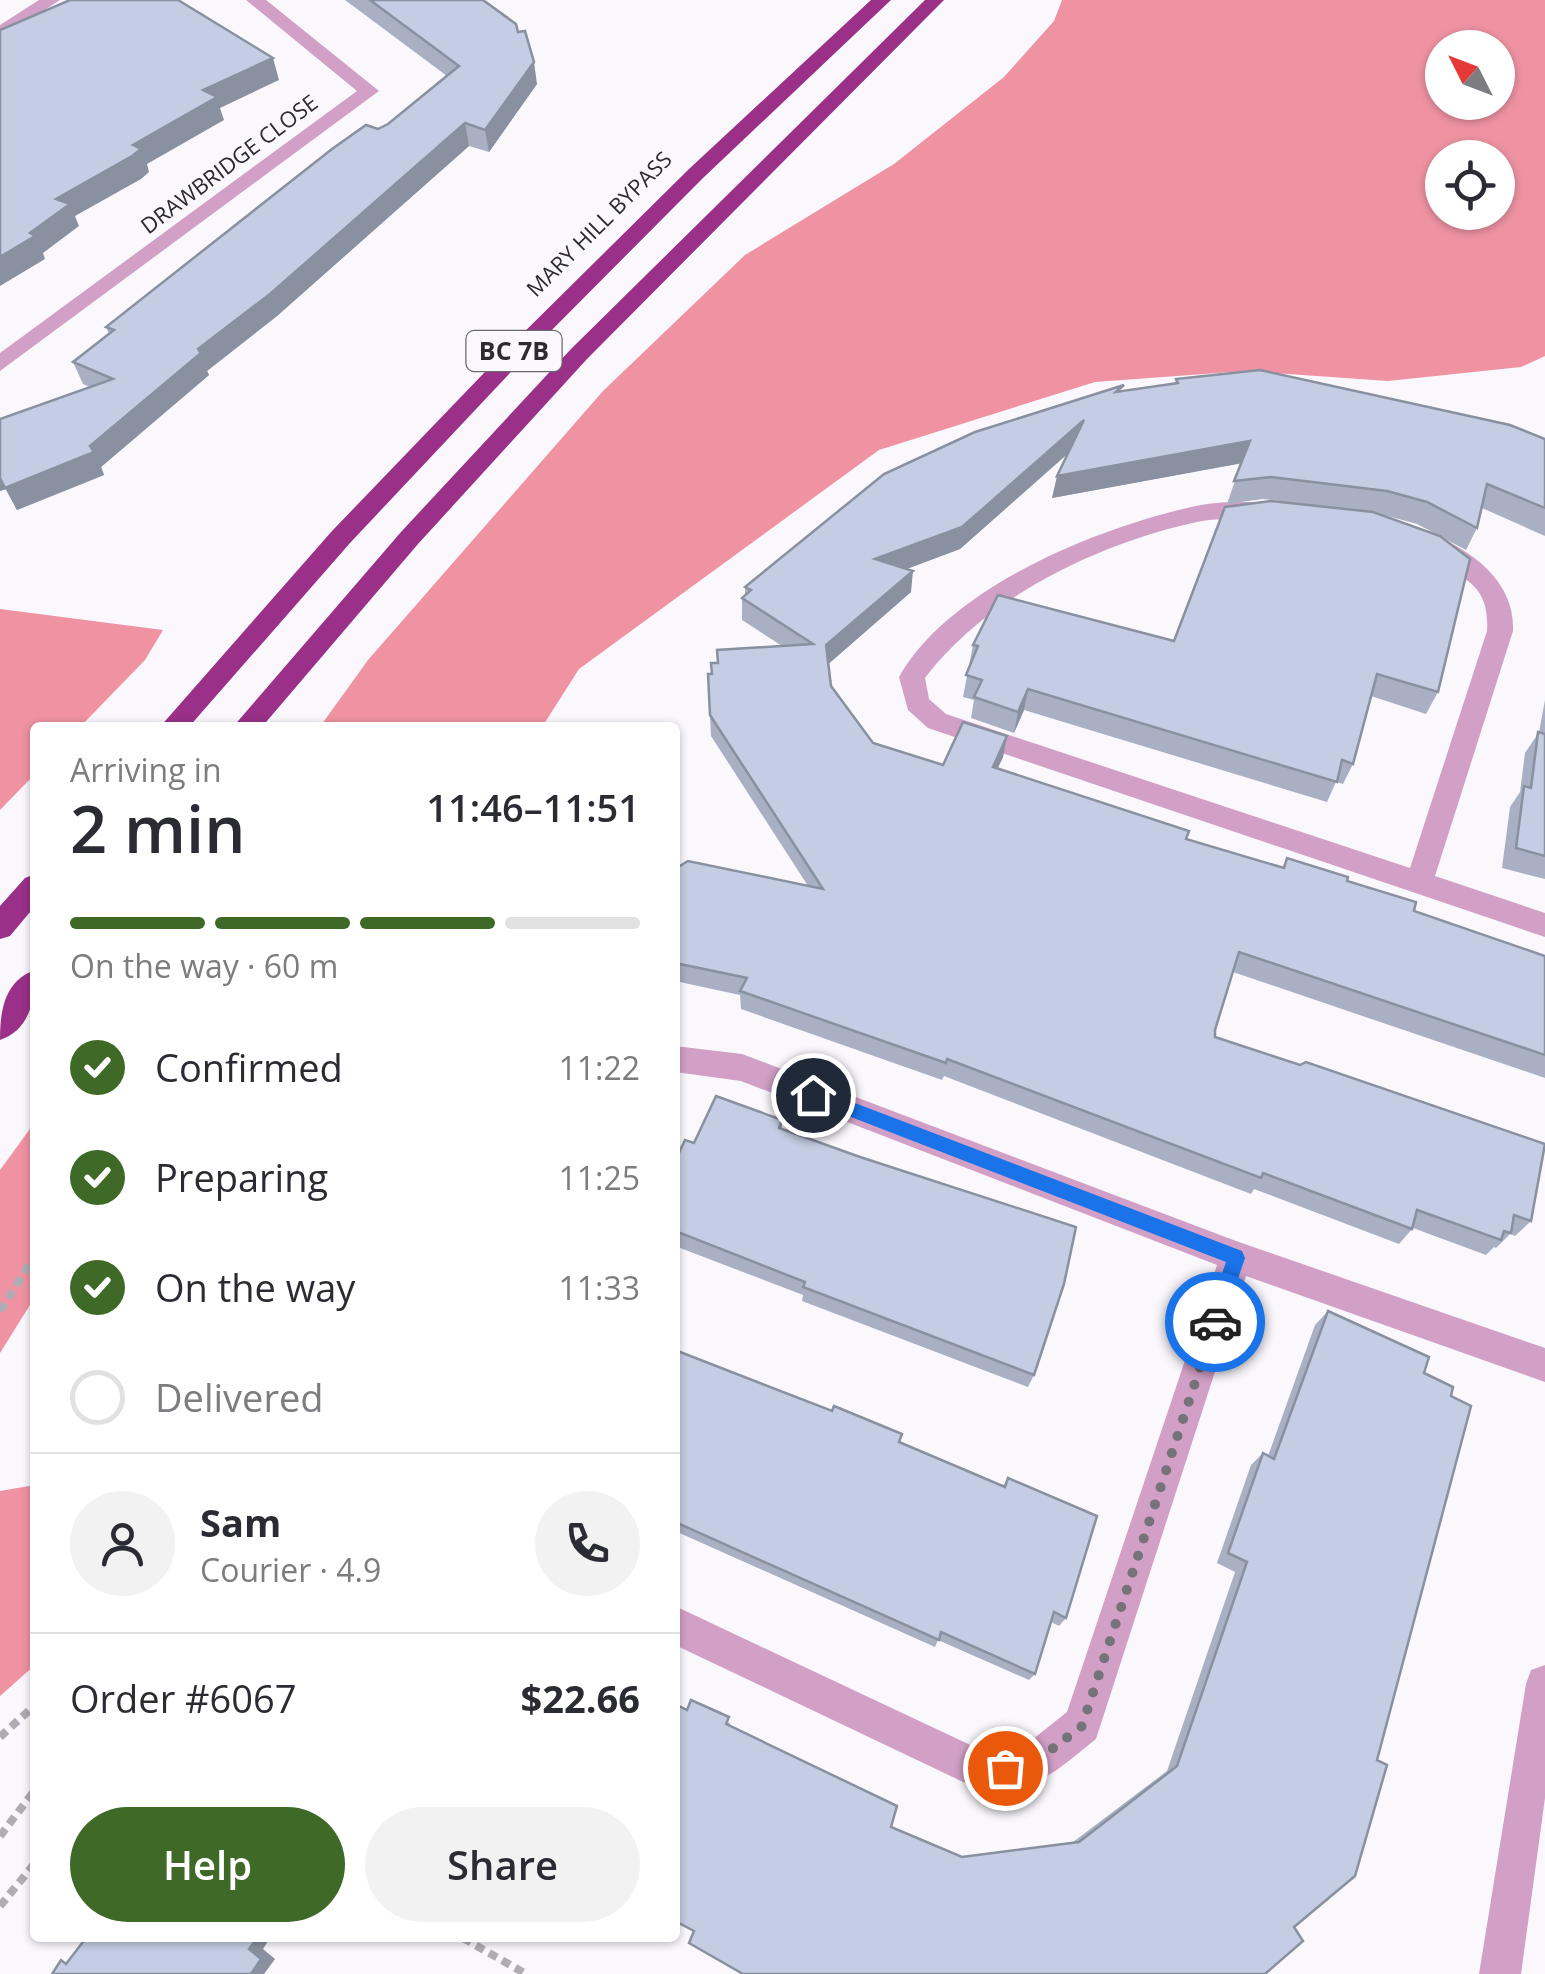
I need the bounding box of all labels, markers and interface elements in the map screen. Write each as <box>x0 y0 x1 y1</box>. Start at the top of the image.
north arrow <box>1425 30 1515 120</box>
map controls <box>1425 30 1515 230</box>
street label: DRAWBRIDGE CLOSE <box>134 87 323 240</box>
button: locate <box>1425 140 1515 230</box>
street label: MARY HILL BYPASS <box>519 144 678 303</box>
road number: BC 7B <box>466 331 562 371</box>
text: Arriving in <box>70 748 222 791</box>
text: 11:46–11:51 <box>426 781 640 833</box>
text: 2 min <box>70 784 245 872</box>
text: On the way · 60 m <box>70 944 338 987</box>
icon: check <box>70 1040 125 1095</box>
text: Confirmed <box>155 1041 343 1093</box>
text: 11:22 <box>558 1046 640 1089</box>
pin <box>771 1053 856 1138</box>
icon: home <box>786 1068 841 1123</box>
icon: check <box>70 1150 125 1205</box>
text: Preparing <box>155 1151 328 1203</box>
text: 11:25 <box>558 1156 640 1199</box>
icon: check <box>70 1260 125 1315</box>
text: On the way <box>155 1261 355 1313</box>
text: 11:33 <box>558 1266 640 1309</box>
courier <box>1165 1272 1265 1372</box>
icon: car <box>1188 1295 1243 1350</box>
text: Delivered <box>155 1371 324 1423</box>
button: person <box>70 1491 175 1596</box>
button: phone <box>535 1491 640 1596</box>
text: Sam <box>200 1496 281 1548</box>
text: Courier · 4.9 <box>200 1548 381 1591</box>
text: Order #6067 <box>70 1672 297 1724</box>
text: $22.66 <box>521 1672 640 1724</box>
pin <box>963 1726 1048 1811</box>
icon: bag <box>978 1741 1033 1796</box>
button: Help <box>70 1807 345 1922</box>
button: Share <box>365 1807 640 1922</box>

